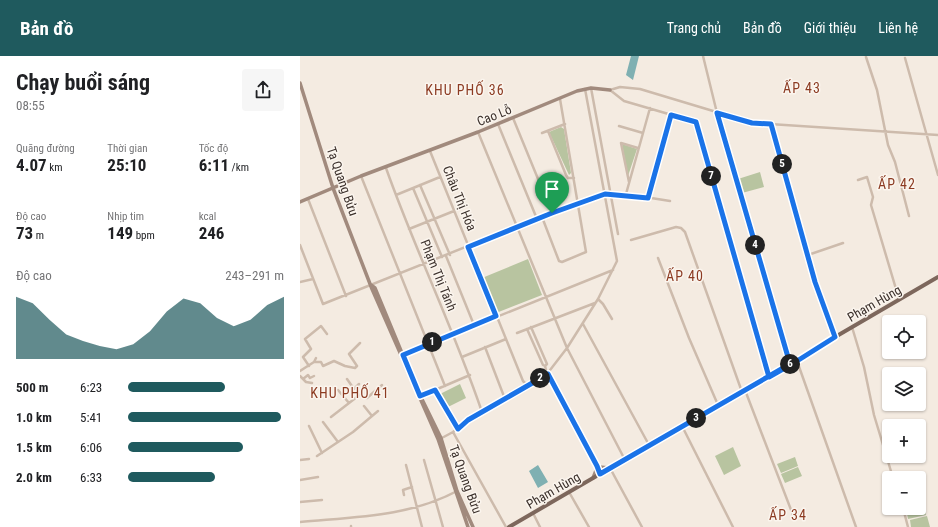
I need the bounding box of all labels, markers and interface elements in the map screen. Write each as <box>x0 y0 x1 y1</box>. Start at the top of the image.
text: Bản đồ <box>20 17 73 40</box>
text: Trang chủ <box>667 20 721 36</box>
text: Bản đồ <box>743 20 782 36</box>
text: Giới thiệu <box>804 20 856 36</box>
text: Liên hệ <box>878 20 918 36</box>
button: share <box>242 69 284 111</box>
text: Chạy buổi sáng <box>16 70 150 95</box>
district label: ẤP 43 <box>783 79 821 96</box>
district label: KHU PHỐ 36 <box>425 80 505 98</box>
text: 08:55 <box>16 98 45 113</box>
street label: Cao Lỗ <box>475 102 514 129</box>
text: Quãng đường <box>16 142 75 155</box>
text: Thời gian <box>107 142 148 155</box>
text: Tốc độ <box>199 142 228 155</box>
street label: Tạ Quang Bửu <box>324 145 361 218</box>
pin: 5 <box>772 154 792 174</box>
text: 4.07 <box>16 155 47 175</box>
text: 25:10 <box>107 155 146 175</box>
text: 6:11 <box>199 155 229 175</box>
text: 5 <box>779 157 785 170</box>
text: km <box>47 161 62 174</box>
text: /km <box>229 161 249 174</box>
street label: Châu Thị Hóa <box>440 164 479 233</box>
pin: 7 <box>701 166 721 186</box>
text: 7 <box>708 169 714 182</box>
pin <box>535 172 569 213</box>
district label: ẤP 42 <box>878 175 916 192</box>
icon: arrive <box>541 178 563 200</box>
text: Độ cao <box>16 210 46 223</box>
text: Nhịp tim <box>107 210 144 223</box>
text: kcal <box>199 210 216 223</box>
text: 73 <box>16 223 33 243</box>
text: 149 <box>107 223 133 243</box>
text: 246 <box>199 223 224 243</box>
text: m <box>33 229 44 242</box>
text: bpm <box>133 229 155 242</box>
pin: 4 <box>745 235 765 255</box>
street label: Phạm Thị Tánh <box>417 237 460 313</box>
text: 4 <box>752 238 758 251</box>
district label: ẤP 40 <box>666 267 704 284</box>
text: Độ cao <box>16 268 52 283</box>
text: 243–291 m <box>225 268 284 283</box>
street label: Phạm Hùng <box>845 282 904 325</box>
map controls <box>882 315 926 515</box>
button: locate <box>882 315 926 359</box>
pin: 1 <box>422 332 442 352</box>
text: 1 <box>429 335 435 348</box>
pin: 6 <box>780 354 800 374</box>
text: 6 <box>787 357 793 370</box>
button: layers <box>882 367 926 411</box>
pin: 2 <box>530 368 550 388</box>
text: 2 <box>537 371 543 384</box>
text: 500 m <box>16 380 48 395</box>
text: 6:23 <box>80 380 102 395</box>
district label: KHU PHỐ 41 <box>310 383 390 401</box>
pin: 3 <box>686 408 706 428</box>
text: 1.0 km <box>16 410 52 425</box>
text: 5:41 <box>80 410 102 425</box>
text: 3 <box>693 411 699 424</box>
button: + <box>882 419 926 463</box>
text: 1.5 km <box>16 440 52 455</box>
text: 6:06 <box>80 440 102 455</box>
street label: Tạ Quang Bửu <box>446 443 485 515</box>
street label: Phạm Hùng <box>524 469 583 512</box>
text: 2.0 km <box>16 470 52 485</box>
text: 6:33 <box>80 470 102 485</box>
button: − <box>882 471 926 515</box>
district label: ẤP 34 <box>769 506 807 523</box>

